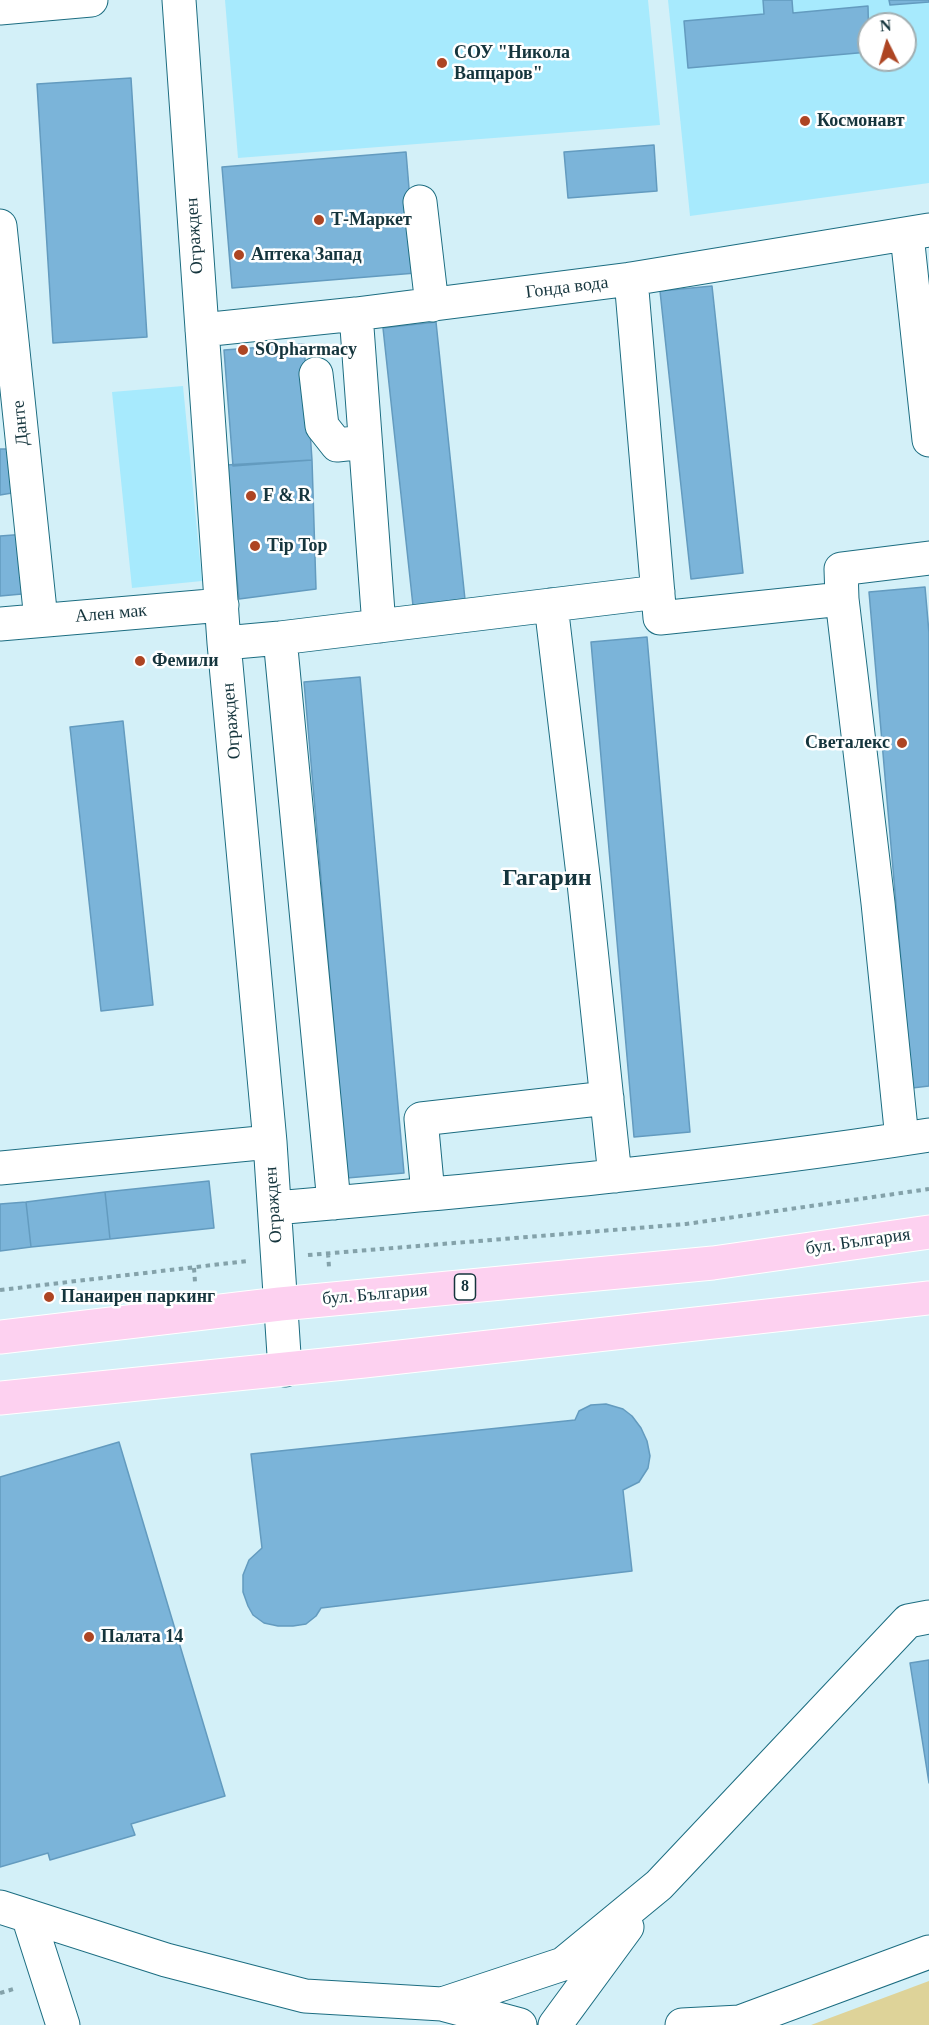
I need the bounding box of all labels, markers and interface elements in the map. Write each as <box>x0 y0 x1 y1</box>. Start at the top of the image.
north arrow <box>857 12 917 72</box>
text: N <box>879 17 892 35</box>
place label: СОУ "Никола Вапцаров" <box>454 42 570 84</box>
marker: СОУ "Никола Вапцаров" <box>435 56 449 70</box>
place label: Космонавт <box>817 110 905 132</box>
marker: Космонавт <box>798 114 812 128</box>
street label: Огражден <box>182 197 208 275</box>
place label: Т-Маркет <box>331 209 412 231</box>
marker: Т-Маркет <box>312 213 326 227</box>
place label: Аптека Запад <box>251 244 362 266</box>
marker: Аптека Запад <box>232 248 246 262</box>
street label: Гонда вода <box>524 272 610 304</box>
place label: SOpharmacy <box>255 339 357 361</box>
marker: SOpharmacy <box>236 343 250 357</box>
street label: Данте <box>8 399 34 447</box>
place label: F & R <box>263 485 311 507</box>
marker: F & R <box>244 489 258 503</box>
place label: Tip Top <box>267 535 328 557</box>
marker: Tip Top <box>248 539 262 553</box>
street label: Ален мак <box>74 600 148 628</box>
place label: Фемили <box>152 650 219 672</box>
marker: Фемили <box>133 654 147 668</box>
street label: Огражден <box>218 682 246 760</box>
place label: Светалекс <box>805 732 890 754</box>
marker: Светалекс <box>895 736 909 750</box>
district label: Гагарин <box>502 865 592 893</box>
street label: Огражден <box>261 1166 287 1244</box>
street label: бул. България <box>804 1224 912 1260</box>
road number: 8 <box>454 1274 476 1300</box>
street label: бул. България <box>321 1280 429 1310</box>
place label: Панаирен паркинг <box>61 1286 215 1308</box>
marker: Панаирен паркинг <box>42 1290 56 1304</box>
place label: Палата 14 <box>101 1626 183 1648</box>
marker: Палата 14 <box>82 1630 96 1644</box>

